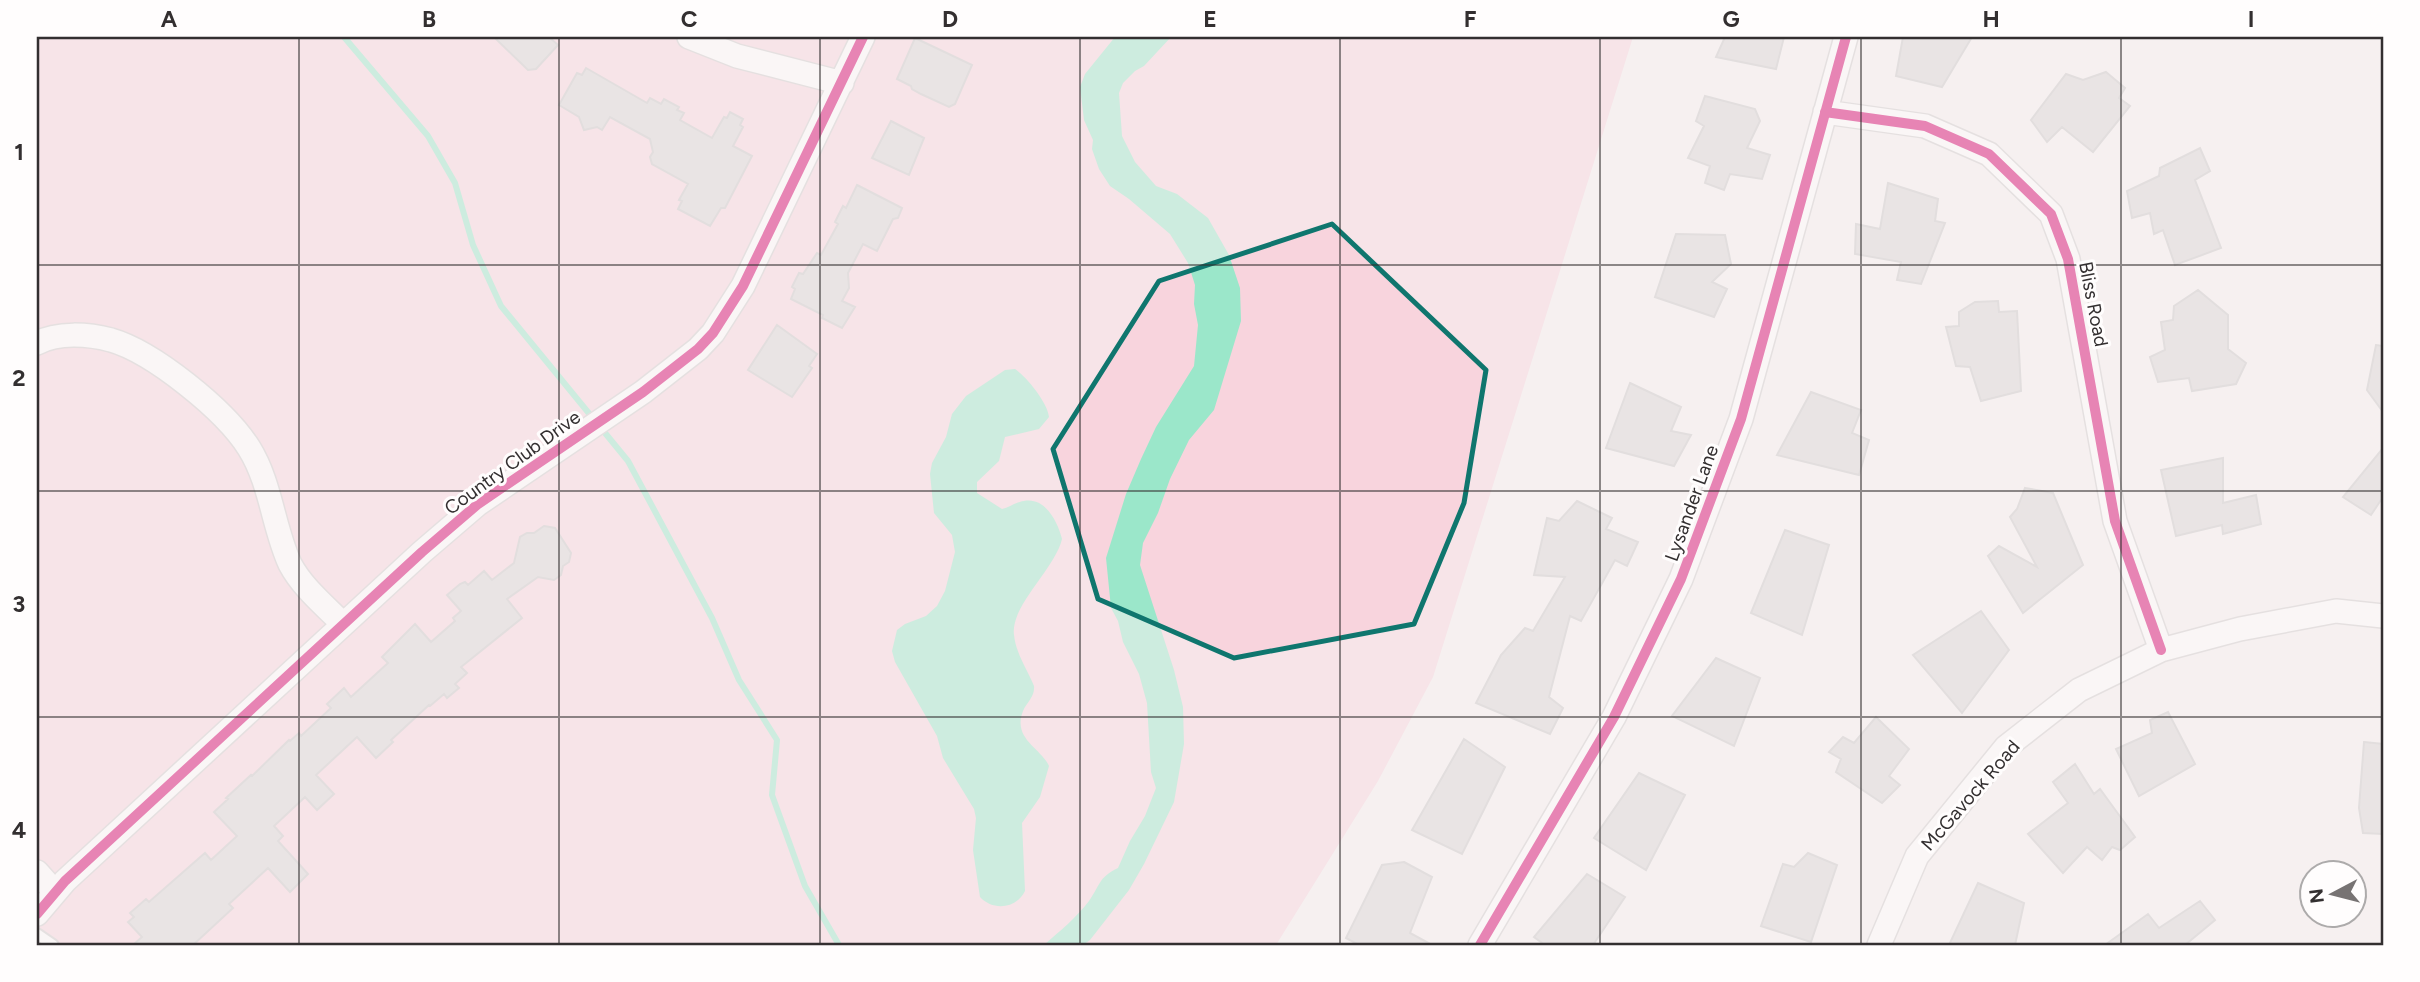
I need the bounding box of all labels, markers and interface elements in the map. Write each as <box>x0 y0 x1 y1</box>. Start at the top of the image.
text: A <box>161 5 178 33</box>
text: B <box>422 5 436 33</box>
text: C <box>681 5 698 33</box>
text: D <box>942 5 958 33</box>
text: E <box>1203 5 1217 33</box>
text: F <box>1464 5 1477 33</box>
text: G <box>1722 5 1740 33</box>
text: H <box>1982 5 2000 33</box>
text: I <box>2248 5 2254 33</box>
text: 1 <box>14 138 24 166</box>
street label: Bliss Road <box>2074 260 2113 349</box>
text: 2 <box>12 364 26 392</box>
street label: Country Club Drive <box>440 405 585 519</box>
street label: Lysander Lane <box>1660 442 1723 564</box>
text: 3 <box>13 590 25 618</box>
street label: McGavock Road <box>1916 735 2025 855</box>
text: 4 <box>12 816 26 844</box>
north arrow <box>2298 860 2368 930</box>
text: N <box>2304 887 2329 905</box>

